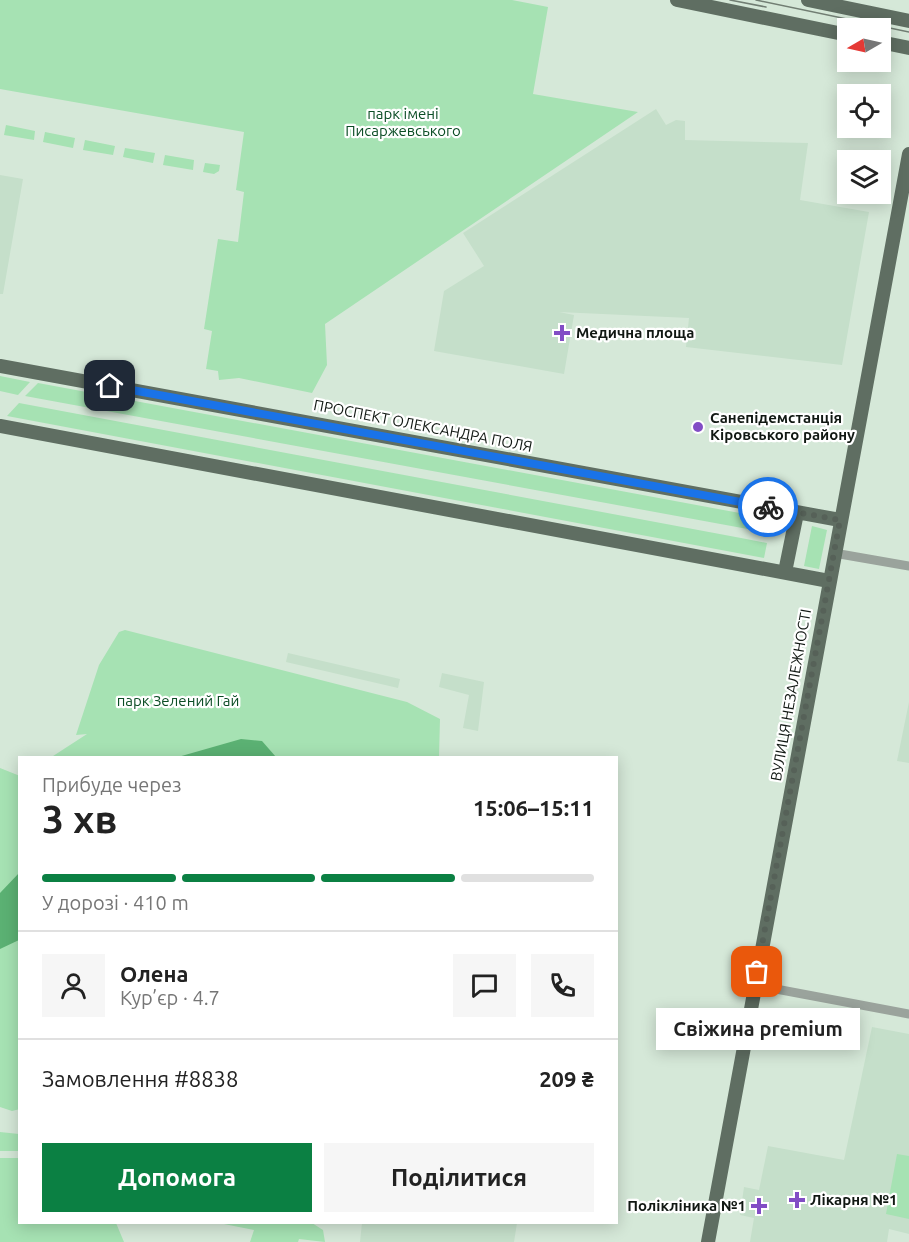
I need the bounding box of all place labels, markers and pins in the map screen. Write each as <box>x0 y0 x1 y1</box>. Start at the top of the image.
marker: Медична площа <box>553 324 571 342</box>
place label: Медична площа <box>576 324 694 341</box>
pin <box>84 360 135 411</box>
place label: Санепідемстанція Кіровського району <box>710 409 855 443</box>
marker: Санепідемстанція Кіровського району <box>691 420 705 434</box>
pin <box>731 946 782 997</box>
callout: Свіжина premium <box>655 1008 859 1050</box>
marker: Лікарня №1 <box>788 1191 806 1209</box>
place label: Лікарня №1 <box>810 1191 897 1208</box>
place label: Полікліника №1 <box>627 1197 746 1214</box>
marker: Полікліника №1 <box>750 1197 768 1215</box>

